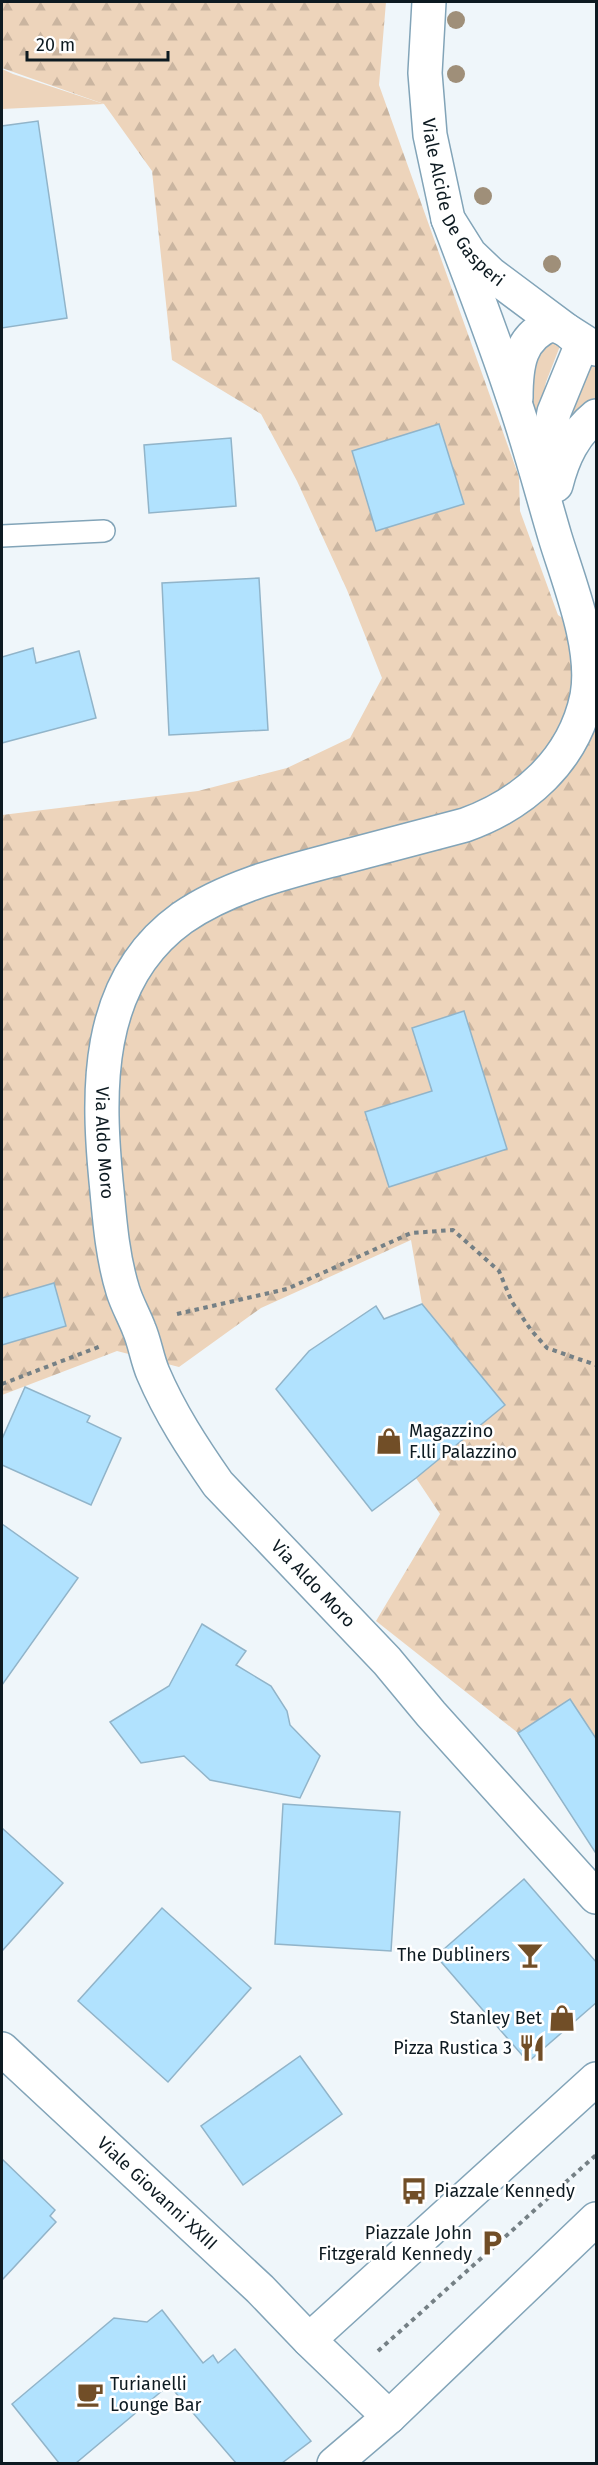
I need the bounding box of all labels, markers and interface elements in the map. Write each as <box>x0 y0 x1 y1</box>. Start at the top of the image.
scale bar <box>27 24 168 62</box>
text: 20 m <box>36 34 75 56</box>
street label: Viale Alcide De Gasperi <box>418 117 509 291</box>
street label: Via Aldo Moro <box>91 1086 119 1200</box>
place label: Magazzino F.lli Palazzino <box>409 1420 517 1463</box>
shop icon: Magazzino F.lli Palazzino <box>374 1426 404 1456</box>
street label: Via Aldo Moro <box>266 1535 360 1632</box>
bar icon: The Dubliners <box>515 1940 545 1970</box>
place label: The Dubliners <box>397 1944 510 1966</box>
shop icon: Stanley Bet <box>547 2003 577 2033</box>
place label: Stanley Bet <box>450 2007 542 2029</box>
restaurant icon: Pizza Rustica 3 <box>517 2033 547 2063</box>
place label: Pizza Rustica 3 <box>393 2037 512 2059</box>
street label: Viale Giovanni XXIII <box>93 2132 222 2255</box>
bus stop icon: Piazzale Kennedy <box>399 2176 429 2206</box>
place label: Piazzale Kennedy <box>434 2180 575 2202</box>
place label: Piazzale John Fitzgerald Kennedy <box>318 2222 472 2265</box>
parking icon: Piazzale John Fitzgerald Kennedy <box>477 2228 507 2258</box>
place label: Turianelli Lounge Bar <box>110 2373 201 2416</box>
cafe icon: Turianelli Lounge Bar <box>75 2379 105 2409</box>

